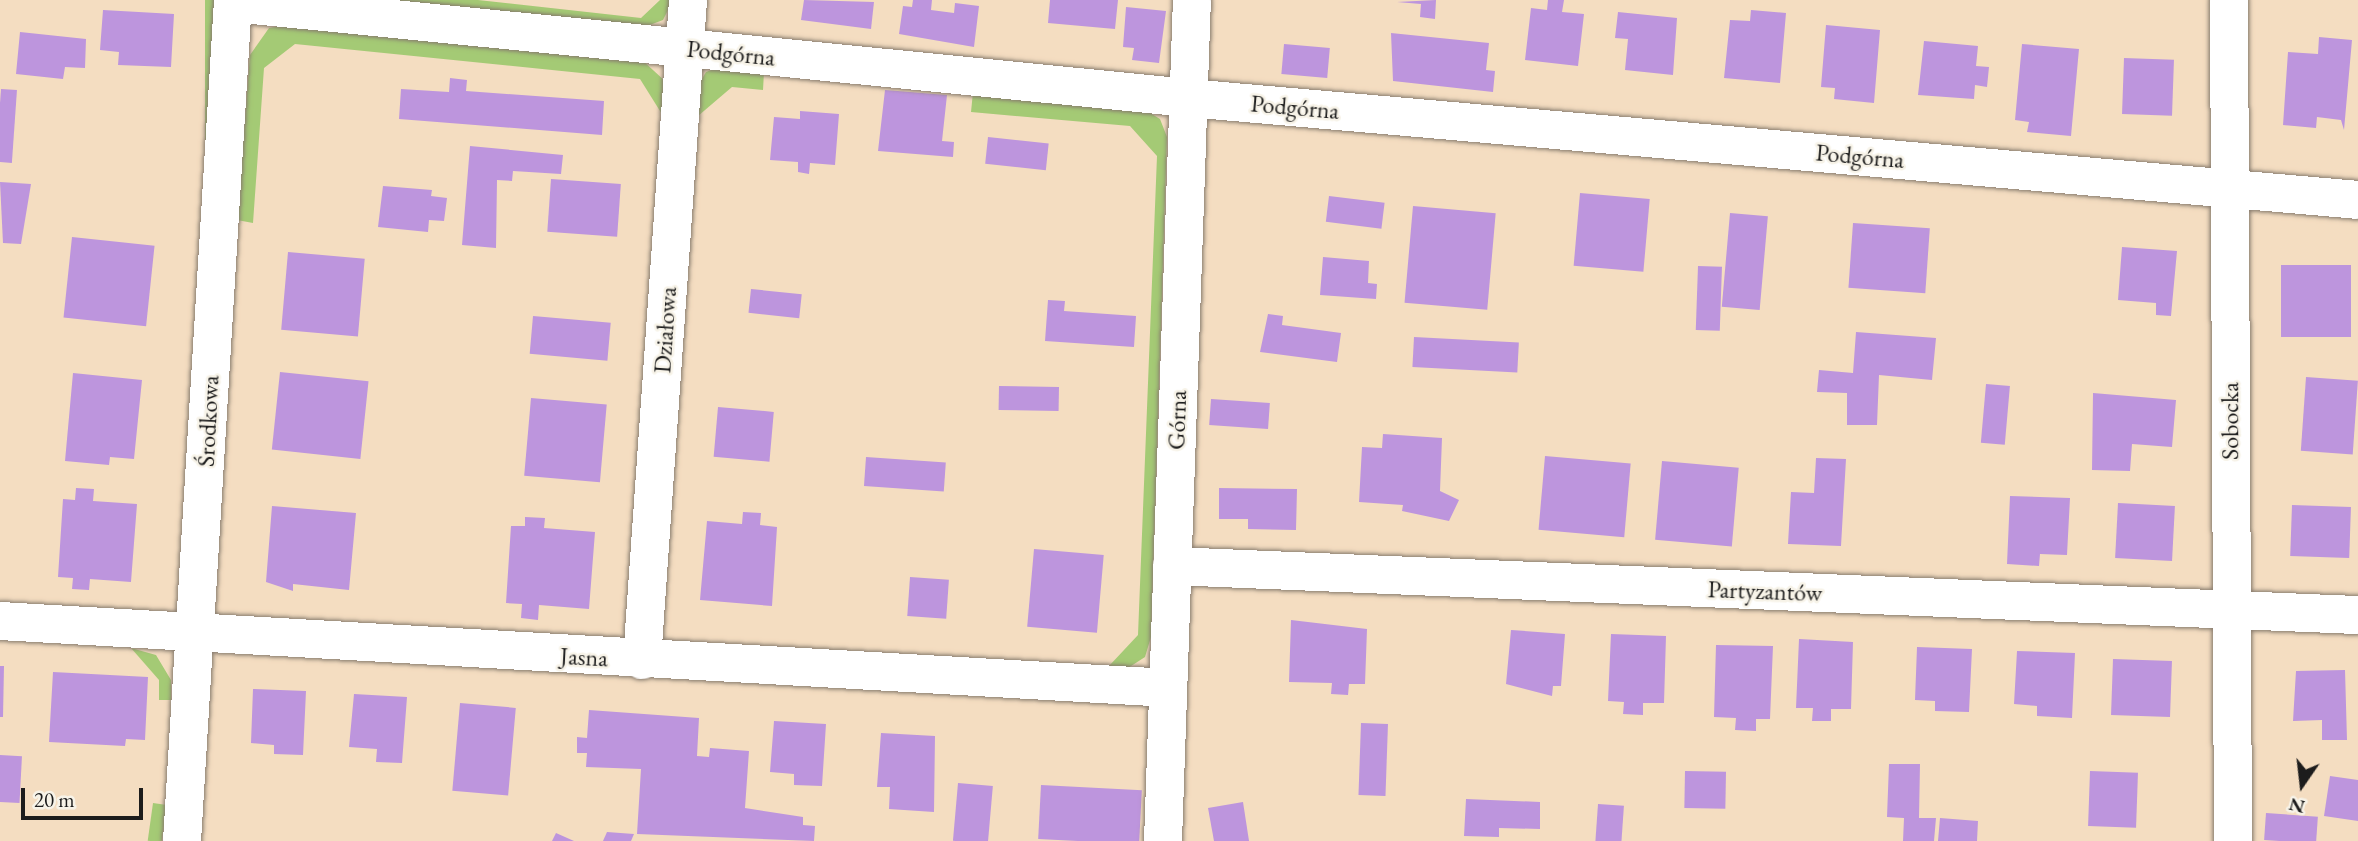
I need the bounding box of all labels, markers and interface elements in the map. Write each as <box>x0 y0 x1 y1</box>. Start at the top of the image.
street label: Podgórna <box>685 34 777 72</box>
street label: Podgórna <box>1250 89 1340 125</box>
street label: Podgórna <box>1815 138 1905 174</box>
street label: Działowa <box>648 286 682 374</box>
street label: Środkowa <box>191 374 225 468</box>
street label: Sobocka <box>2216 382 2244 460</box>
street label: Górna <box>1162 390 1192 450</box>
street label: Partyzantów <box>1707 575 1823 607</box>
street label: Jasna <box>559 641 609 673</box>
north arrow <box>2267 750 2337 820</box>
scale bar <box>24 774 147 818</box>
text: 20 m <box>34 786 75 813</box>
text: N <box>2286 792 2307 820</box>

